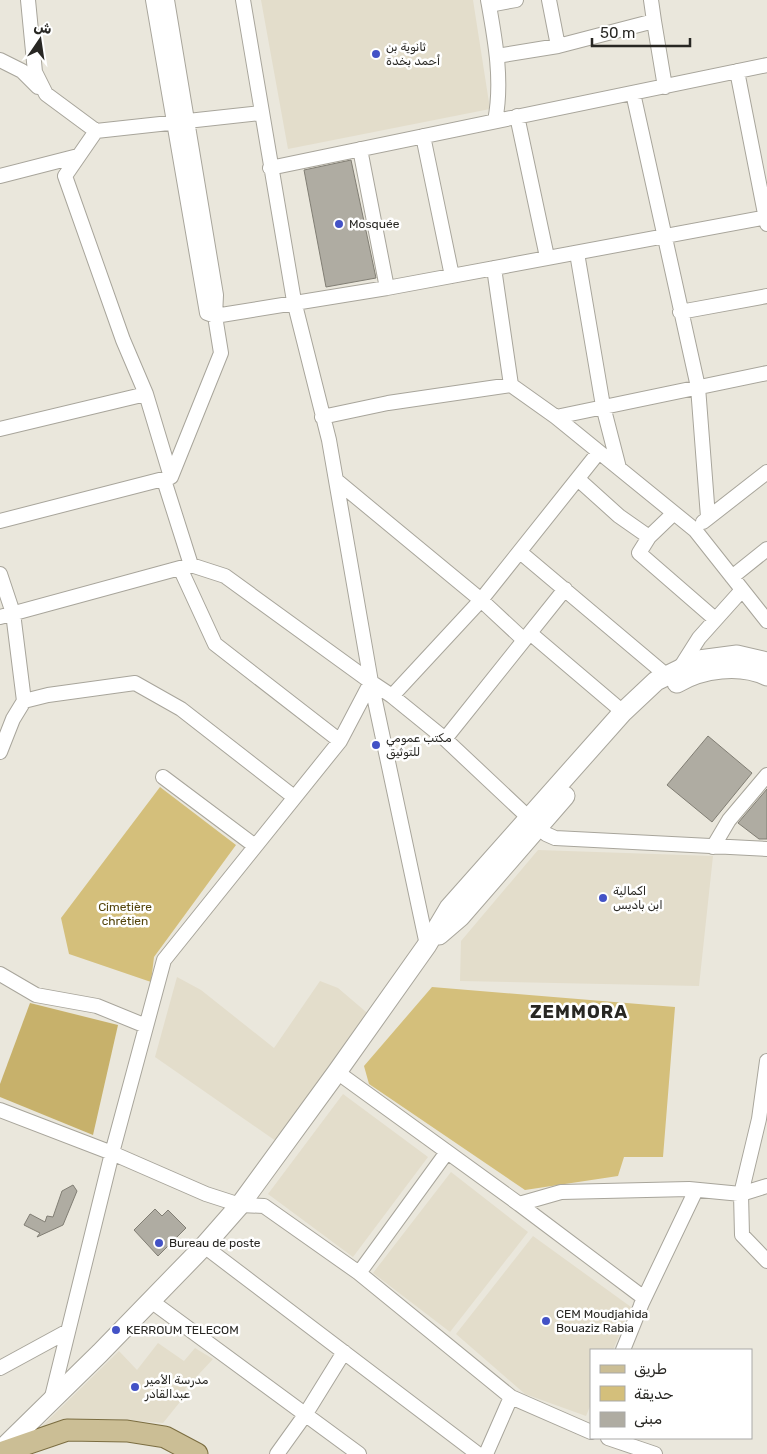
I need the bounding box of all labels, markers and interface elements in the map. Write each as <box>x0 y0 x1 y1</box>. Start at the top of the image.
north arrow <box>15 15 65 65</box>
scale bar <box>592 15 690 47</box>
text: ش <box>32 18 54 38</box>
text: 50 m <box>600 24 635 42</box>
place label: ثانوية بن أحمد بخدة <box>386 40 440 68</box>
marker: ثانوية بن أحمد بخدة <box>370 48 382 60</box>
place label: Mosquée <box>349 217 400 231</box>
marker: Mosquée <box>333 218 345 230</box>
place label: مكتب عمومي للتوثيق <box>386 731 452 760</box>
marker: مكتب عمومي للتوثيق <box>370 739 382 751</box>
place label: اكمالية ابن باديس <box>613 884 663 912</box>
marker: اكمالية ابن باديس <box>597 892 609 904</box>
park label: Cimetière chrétien <box>98 900 152 928</box>
district label: ZEMMORA <box>530 1001 628 1023</box>
place label: Bureau de poste <box>169 1236 261 1250</box>
marker: Bureau de poste <box>153 1237 165 1249</box>
place label: CEM Moudjahida Bouaziz Rabia <box>556 1307 648 1335</box>
marker: CEM Moudjahida Bouaziz Rabia <box>540 1315 552 1327</box>
place label: KERROUM TELECOM <box>126 1323 239 1337</box>
marker: KERROUM TELECOM <box>110 1324 122 1336</box>
legend <box>590 1349 752 1439</box>
text: طريق <box>634 1360 667 1378</box>
place label: مدرسة الأمير عبدالقادر <box>144 1373 209 1402</box>
marker: مدرسة الأمير عبدالقادر <box>129 1381 141 1393</box>
text: حديقة <box>634 1385 674 1403</box>
text: مبنى <box>634 1410 662 1428</box>

